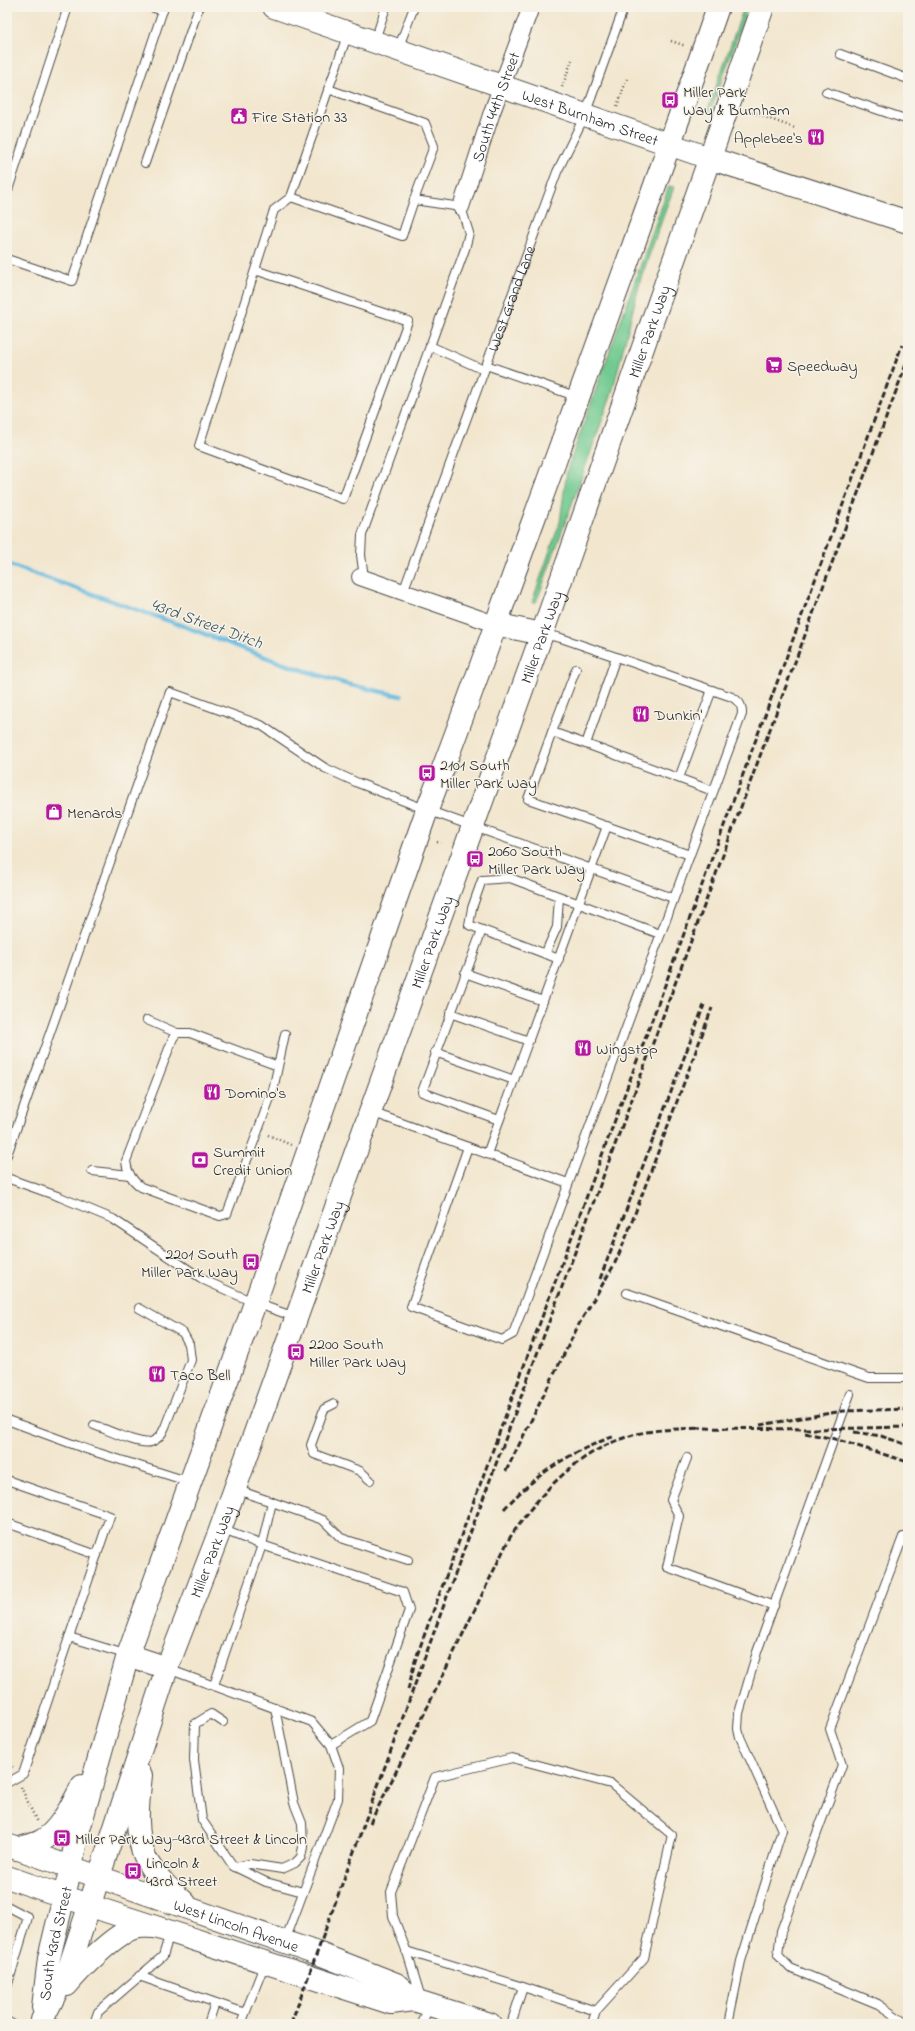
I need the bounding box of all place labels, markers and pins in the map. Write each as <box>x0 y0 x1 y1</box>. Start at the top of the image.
place label: Miller Park Way & Burnham <box>683 81 790 123</box>
bus stop icon: Miller Park Way & Burnham <box>660 90 680 110</box>
public building icon: Fire Station 33 <box>229 106 249 126</box>
place label: Fire Station 33 <box>251 106 347 130</box>
place label: Applebee's <box>734 127 803 151</box>
restaurant icon: Applebee's <box>806 127 826 147</box>
supermarket icon: Speedway <box>764 355 784 375</box>
place label: Speedway <box>787 355 857 379</box>
restaurant icon: Dunkin' <box>631 704 651 724</box>
place label: Dunkin' <box>653 704 703 728</box>
place label: 2101 South Miller Park Way <box>440 754 537 796</box>
bus stop icon: 2101 South Miller Park Way <box>417 763 437 783</box>
shop icon: Menards <box>44 802 64 822</box>
place label: Menards <box>67 802 123 826</box>
place label: 2060 South Miller Park Way <box>488 840 585 882</box>
bus stop icon: 2060 South Miller Park Way <box>465 849 485 869</box>
restaurant icon: Wingstop <box>573 1038 593 1058</box>
place label: Wingstop <box>596 1038 658 1062</box>
restaurant icon: Domino's <box>202 1082 222 1102</box>
place label: Domino's <box>224 1082 286 1106</box>
place label: Summit Credit Union <box>213 1141 292 1183</box>
bank icon: Summit Credit Union <box>190 1150 210 1170</box>
place label: 2201 South Miller Park Way <box>141 1243 238 1285</box>
bus stop icon: 2201 South Miller Park Way <box>241 1252 261 1272</box>
place label: 2200 South Miller Park Way <box>309 1333 406 1375</box>
bus stop icon: 2200 South Miller Park Way <box>286 1342 306 1362</box>
restaurant icon: Taco Bell <box>147 1364 167 1384</box>
place label: Taco Bell <box>170 1364 231 1388</box>
bus stop icon: Miller Park Way-43rd Street & Lincoln <box>52 1828 72 1848</box>
place label: Miller Park Way-43rd Street & Lincoln <box>75 1828 307 1852</box>
place label: Lincoln & 43rd Street <box>146 1852 218 1894</box>
bus stop icon: Lincoln & 43rd Street <box>123 1861 143 1881</box>

